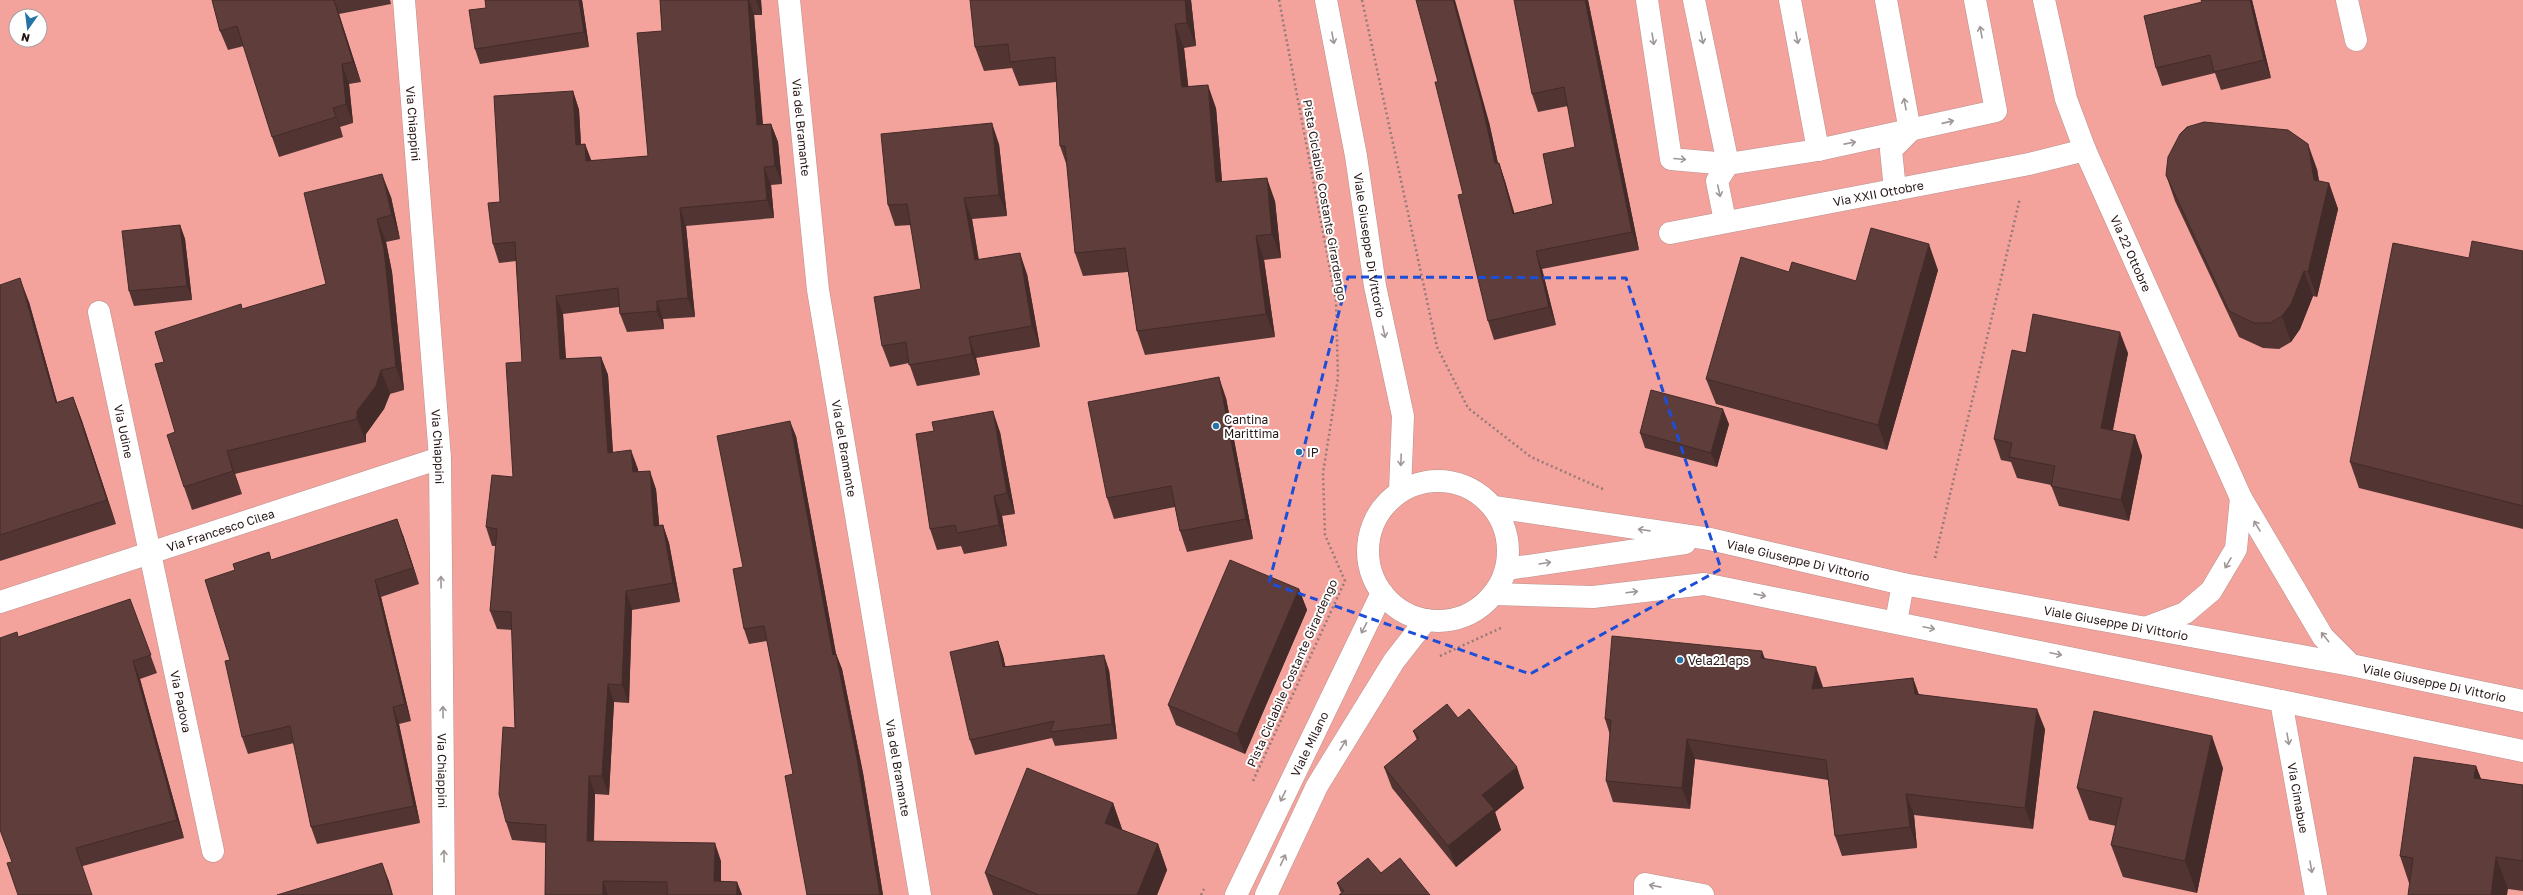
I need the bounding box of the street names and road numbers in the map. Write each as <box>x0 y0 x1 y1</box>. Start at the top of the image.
street label: Via del Bramante <box>789 78 814 177</box>
street label: Via Chiappini <box>403 86 424 162</box>
street label: Pista Ciclabile Costante Girardengo <box>1300 98 1350 302</box>
street label: Viale Giuseppe Di Vittorio <box>1351 172 1389 319</box>
street label: Via XXII Ottobre <box>1832 177 1925 209</box>
street label: Via 22 Ottobre <box>2108 213 2155 294</box>
street label: Via del Bramante <box>829 399 860 498</box>
street label: Via Udine <box>111 403 137 460</box>
street label: Via Chiappini <box>429 409 448 484</box>
street label: Via Francesco Cilea <box>165 505 276 554</box>
street label: Viale Giuseppe Di Vittorio <box>1725 536 1871 584</box>
street label: Pista Ciclabile Costante Girardengo <box>1244 577 1340 769</box>
street label: Viale Giuseppe Di Vittorio <box>2043 602 2189 643</box>
street label: Viale Giuseppe Di Vittorio <box>2361 660 2508 705</box>
street label: Via Padova <box>167 669 195 734</box>
street label: Viale Milano <box>1287 709 1331 779</box>
street label: Via del Bramante <box>883 718 914 817</box>
street label: Via Chiappini <box>435 733 451 808</box>
street label: Via Cimabue <box>2285 761 2312 834</box>

